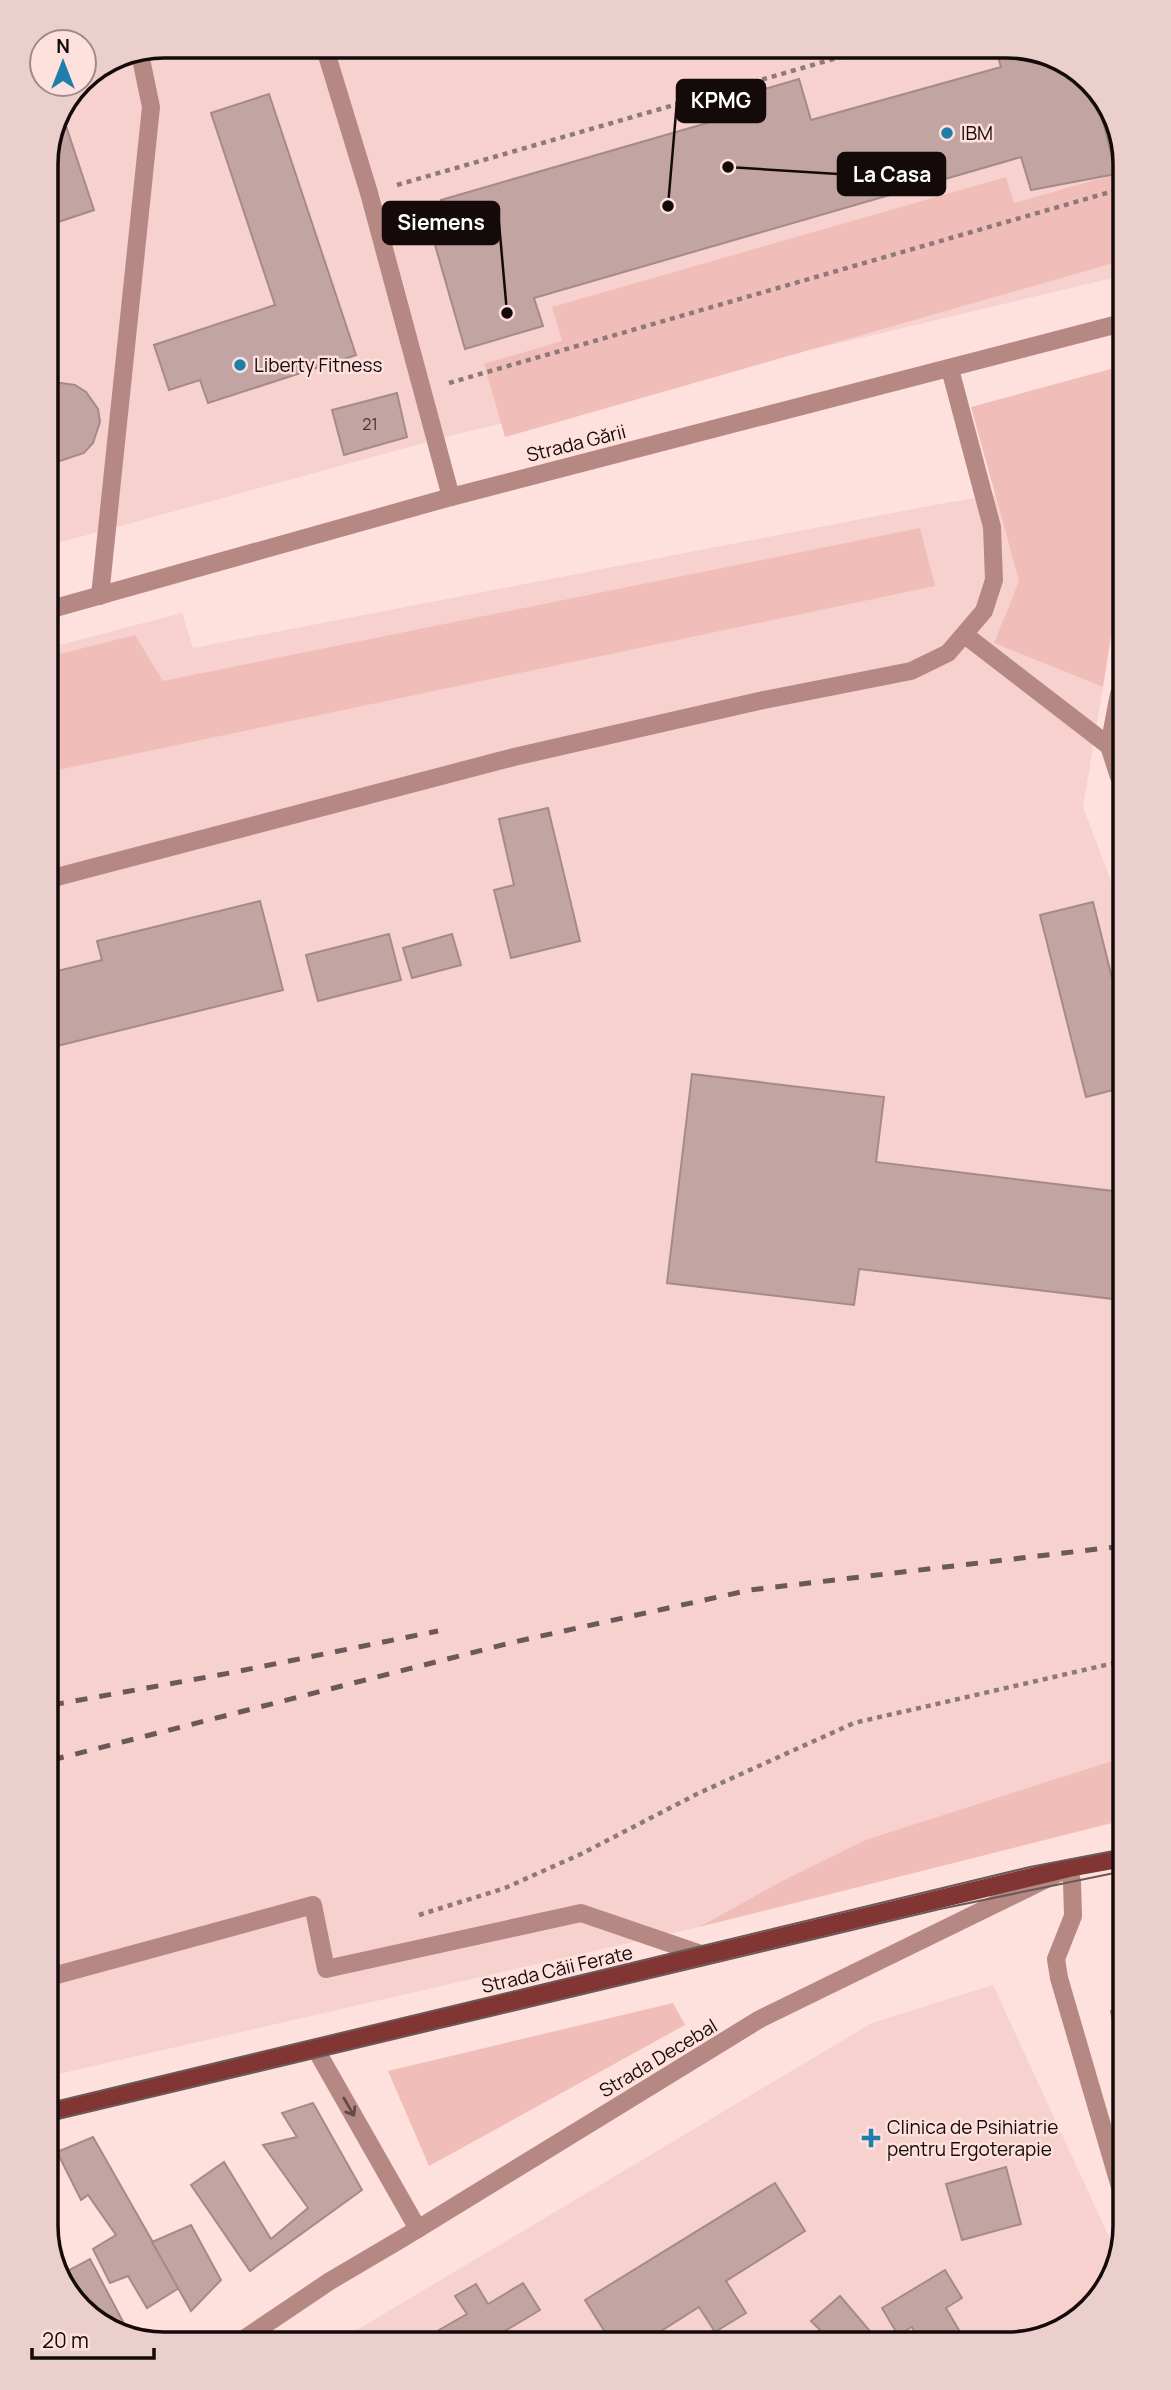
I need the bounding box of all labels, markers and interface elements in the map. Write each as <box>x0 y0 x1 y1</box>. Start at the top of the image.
north arrow <box>28 28 98 98</box>
text: N <box>56 33 70 59</box>
callout: KPMG <box>677 80 765 122</box>
text: KPMG <box>691 86 751 114</box>
place label: IBM <box>961 120 993 146</box>
marker: IBM <box>939 125 955 141</box>
callout: La Casa <box>838 153 945 195</box>
text: La Casa <box>853 160 931 188</box>
callout: Siemens <box>383 202 499 244</box>
text: Siemens <box>397 208 485 236</box>
place label: Liberty Fitness <box>254 352 382 378</box>
marker: Liberty Fitness <box>232 357 248 373</box>
house number: 21 <box>362 413 378 435</box>
street label: Strada Gării <box>524 418 628 468</box>
street label: Strada Căii Ferate <box>479 1939 635 1999</box>
street label: Strada Decebal <box>594 2013 722 2103</box>
one-way arrow <box>342 2097 356 2117</box>
place label: Clinica de Psihiatrie pentru Ergoterapie <box>887 2114 1058 2162</box>
marker: Clinica de Psihiatrie pentru Ergoterapie <box>861 2128 881 2148</box>
scale bar <box>32 2316 154 2360</box>
text: 20 m <box>42 2326 89 2354</box>

